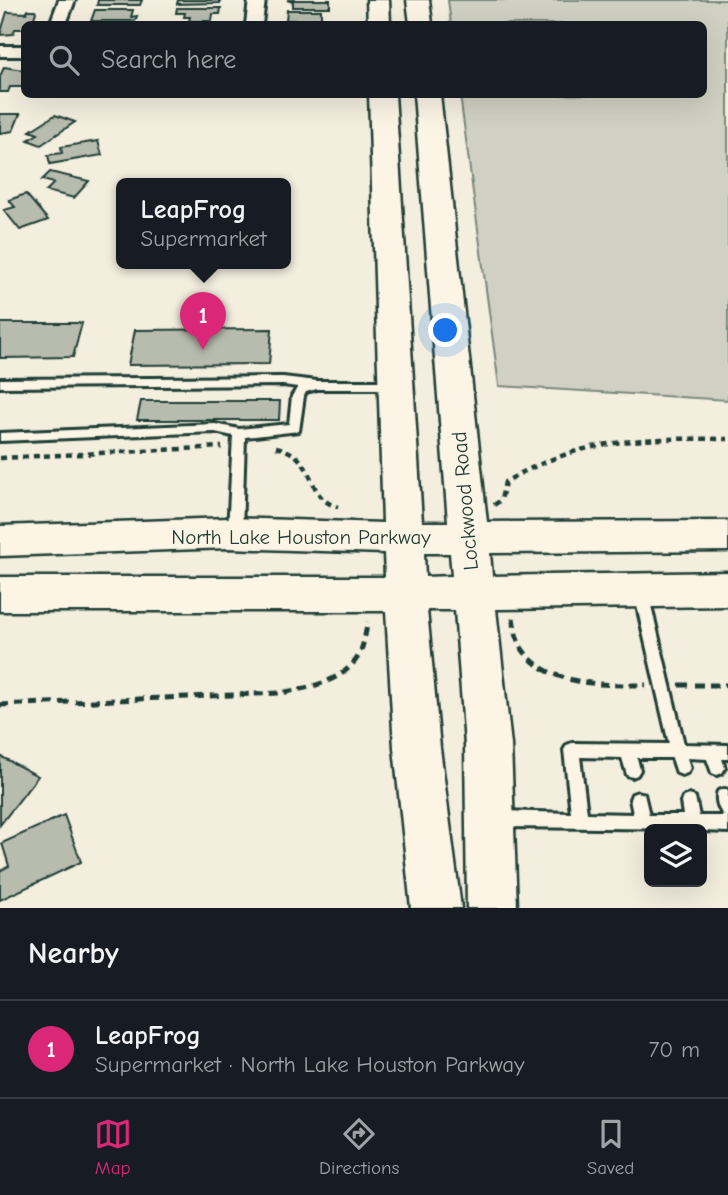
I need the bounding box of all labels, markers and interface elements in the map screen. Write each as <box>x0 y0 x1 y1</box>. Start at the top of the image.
search box <box>21 21 707 98</box>
icon: search <box>45 41 83 79</box>
text: Search here <box>101 45 236 75</box>
popup <box>116 178 291 269</box>
text: LeapFrog <box>140 195 246 225</box>
text: Supermarket <box>140 225 267 252</box>
pin: 1 <box>180 292 226 350</box>
your location <box>428 313 462 347</box>
street label: Lockwood Road <box>447 431 483 571</box>
street label: North Lake Houston Parkway <box>171 525 431 549</box>
map controls <box>644 824 707 887</box>
button: layers <box>644 824 707 887</box>
text: Nearby <box>28 936 119 971</box>
text: LeapFrog <box>95 1021 201 1051</box>
text: 1 <box>46 1036 56 1063</box>
text: 70 m <box>648 1036 700 1063</box>
text: Supermarket · North Lake Houston Parkway <box>95 1051 524 1078</box>
tab: Map <box>94 1115 132 1179</box>
tab: Directions <box>319 1115 399 1179</box>
tab: Saved <box>587 1115 634 1179</box>

